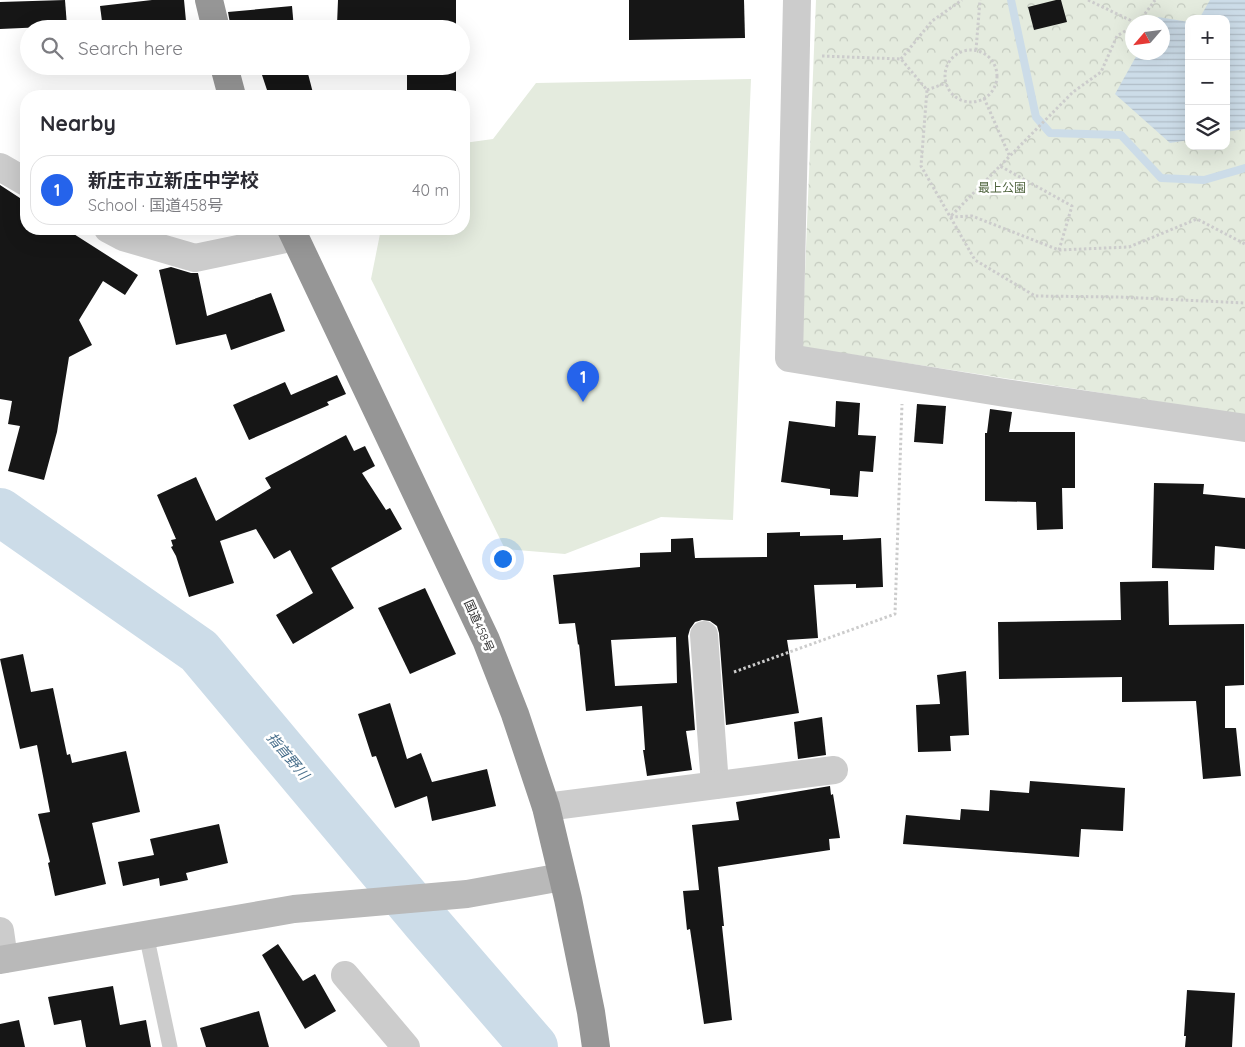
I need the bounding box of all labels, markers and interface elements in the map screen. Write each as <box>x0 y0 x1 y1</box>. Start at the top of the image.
north arrow <box>1125 15 1170 60</box>
map controls <box>1185 15 1230 150</box>
button: + <box>1185 15 1230 60</box>
search box <box>20 20 470 75</box>
icon: search <box>38 34 66 62</box>
text: Search here <box>78 36 183 60</box>
button: − <box>1185 60 1230 105</box>
button: layers <box>1185 105 1230 150</box>
text: Nearby <box>40 110 116 136</box>
text: 新庄市立新庄中学校 <box>88 168 259 192</box>
text: 1 <box>54 180 60 200</box>
text: 40 m <box>412 180 449 200</box>
park label: 最上公園 <box>978 180 1026 195</box>
text: School · 国道458号 <box>88 195 223 215</box>
pin: 1 <box>567 361 599 402</box>
your location <box>490 546 516 572</box>
street label: 国道458号 <box>461 597 498 654</box>
water label: 指首野川 <box>263 729 314 785</box>

